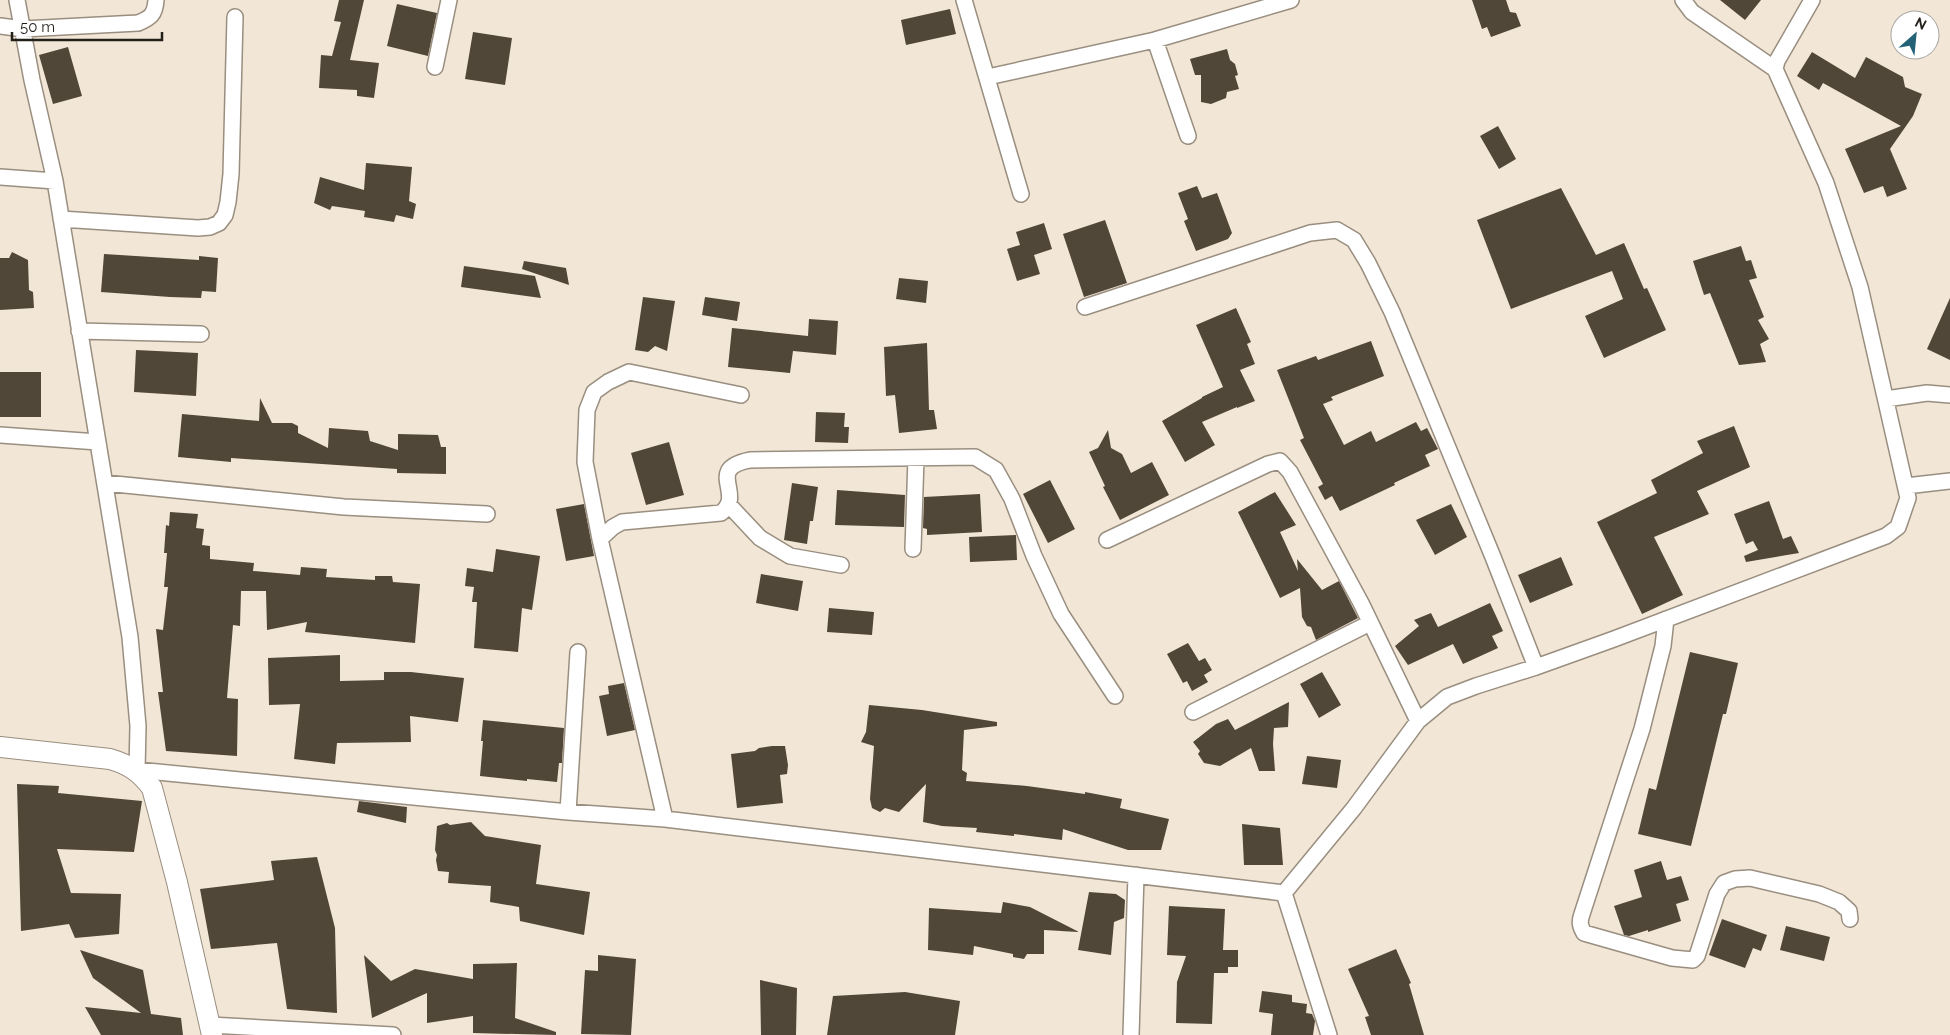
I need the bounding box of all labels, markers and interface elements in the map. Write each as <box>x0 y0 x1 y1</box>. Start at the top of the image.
scale bar <box>12 10 162 42</box>
north arrow <box>1890 10 1940 60</box>
text: N <box>1913 14 1929 33</box>
text: 50 m <box>20 18 55 36</box>

